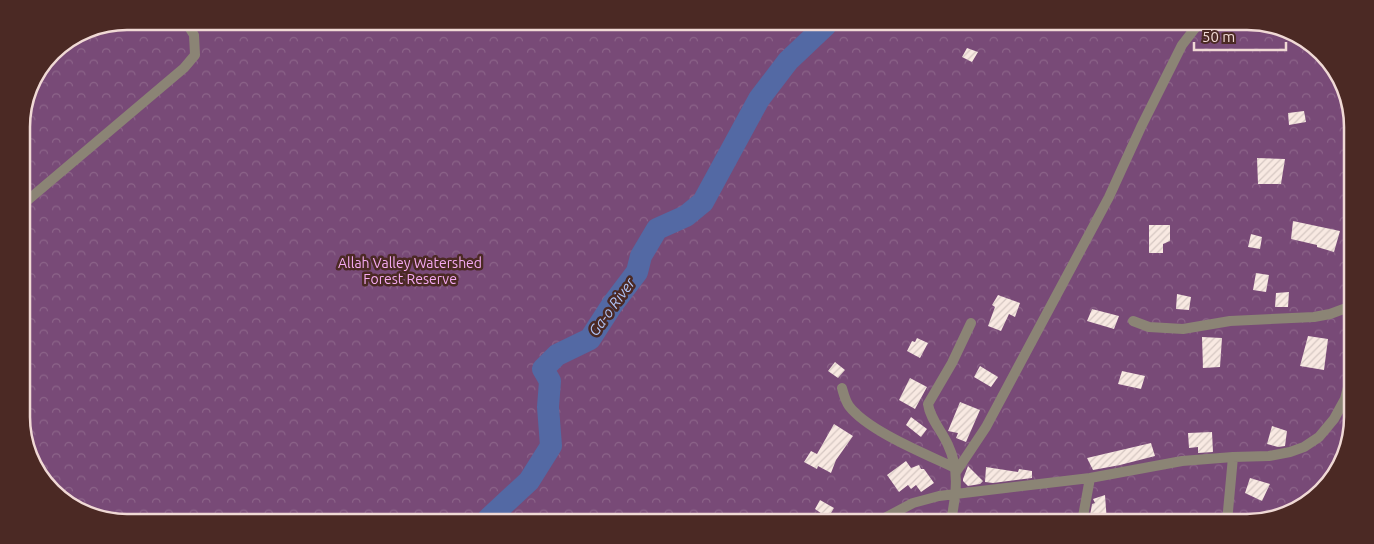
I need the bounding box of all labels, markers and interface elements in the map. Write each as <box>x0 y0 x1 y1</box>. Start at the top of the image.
scale bar <box>1194 20 1286 52</box>
text: 50 m <box>1202 28 1235 45</box>
park label: Allah Valley Watershed Forest Reserve <box>338 255 482 287</box>
water label: Ga-o River <box>585 273 639 339</box>

